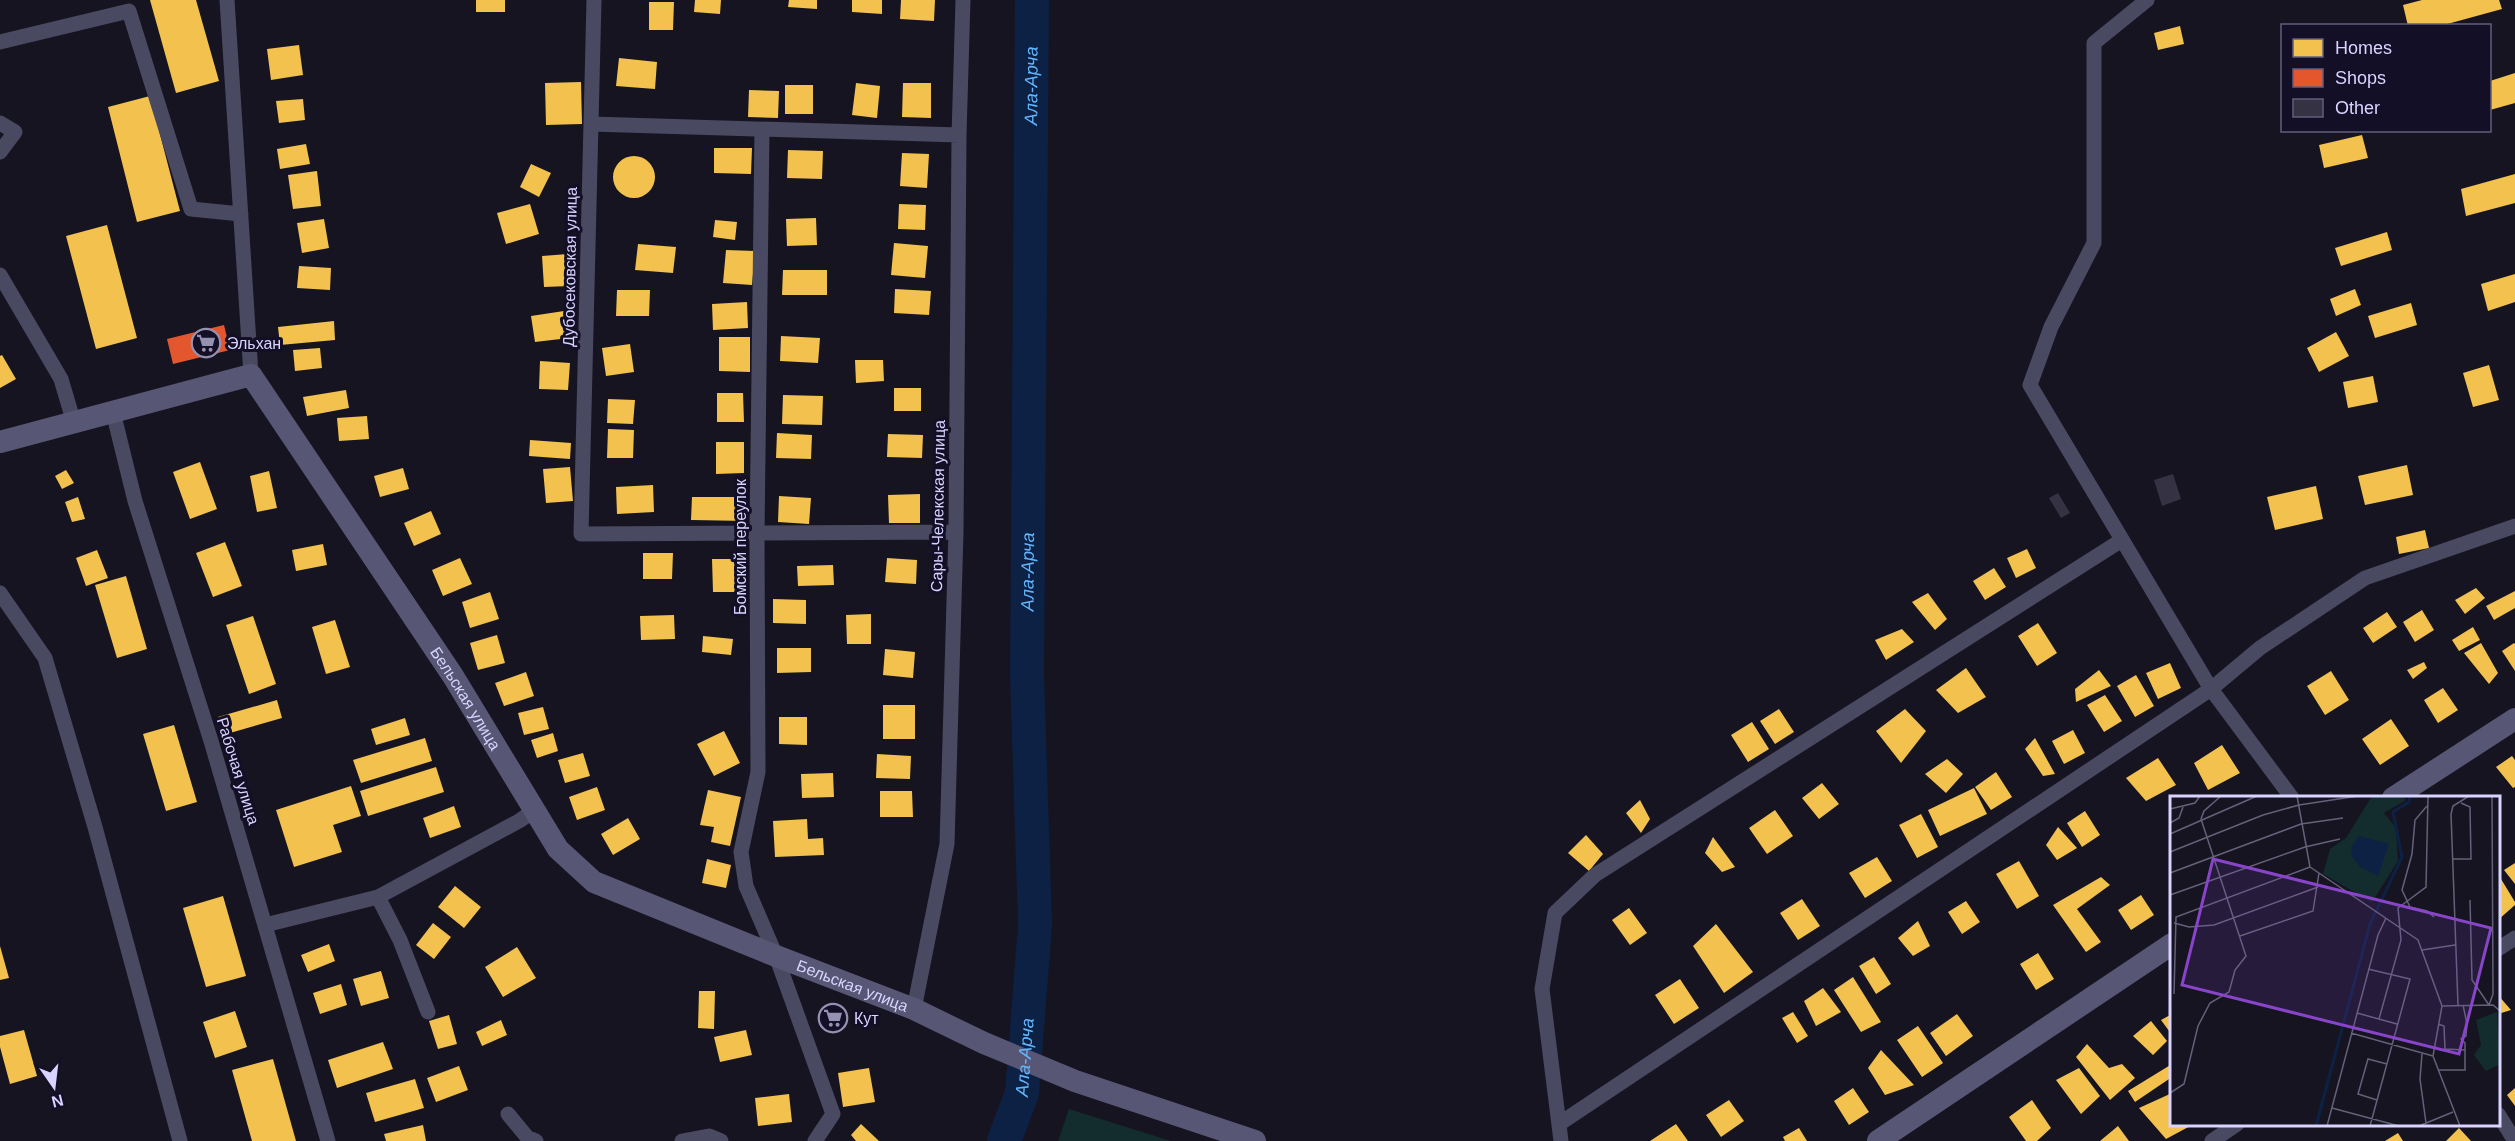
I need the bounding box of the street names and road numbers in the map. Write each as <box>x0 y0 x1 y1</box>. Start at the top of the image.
street label: Дубосековская улица <box>560 187 580 347</box>
street label: Сары-Челекская улица <box>928 420 948 592</box>
street label: Бомский переулок <box>732 478 749 615</box>
street label: Бельская улица <box>427 644 504 753</box>
street label: Рабочая улица <box>214 715 262 827</box>
street label: Бельская улица <box>794 956 911 1015</box>

